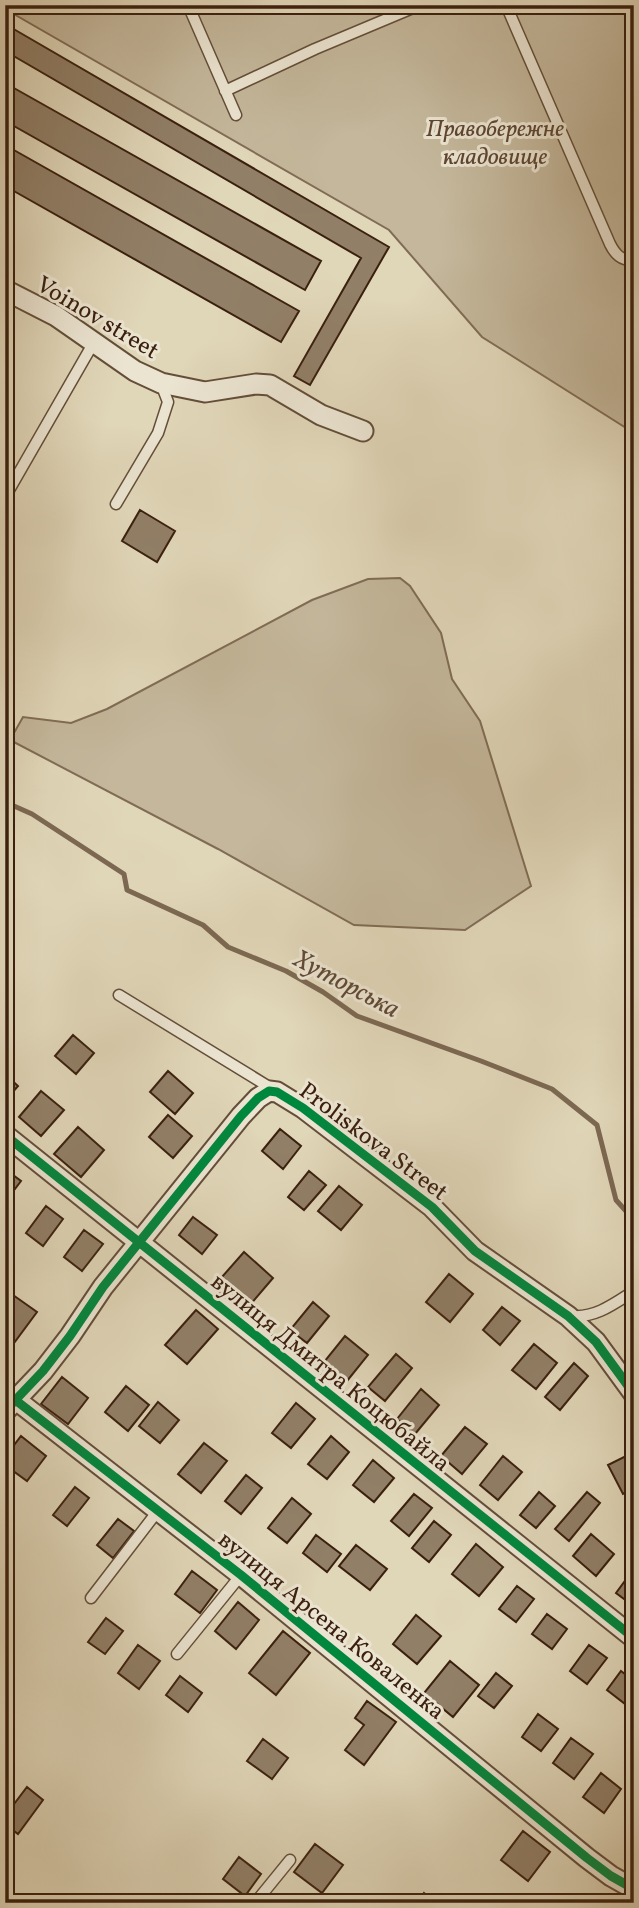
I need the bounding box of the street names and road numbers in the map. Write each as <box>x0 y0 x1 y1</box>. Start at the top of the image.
street label: Voinov street <box>29 269 165 369</box>
street label: Proliskova Street <box>291 1075 454 1210</box>
street label: вулиця Дмитра Коцюбайла <box>203 1266 457 1481</box>
street label: вулиця Арсена Коваленка <box>210 1524 452 1729</box>

